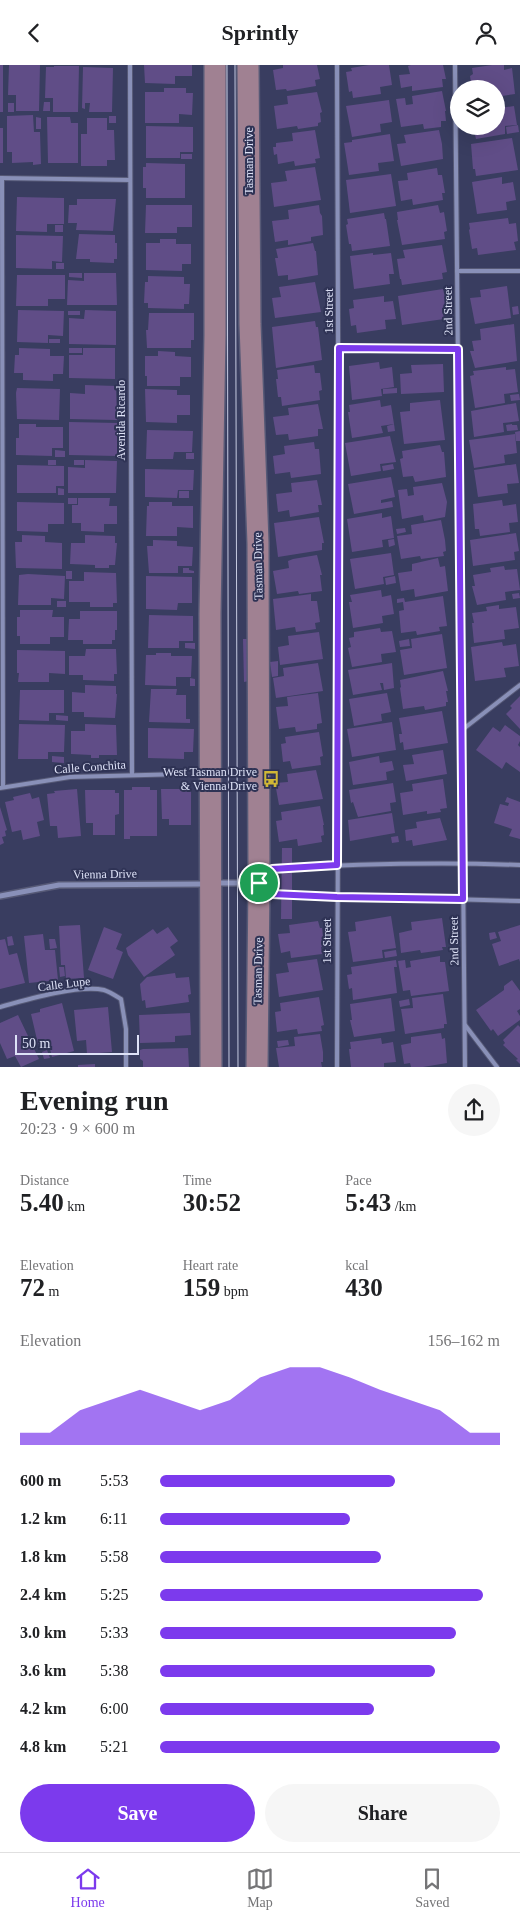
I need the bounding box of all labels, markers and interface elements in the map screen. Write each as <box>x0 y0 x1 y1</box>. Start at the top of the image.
icon: back <box>20 19 48 47</box>
icon: person <box>472 19 500 47</box>
text: Sprintly <box>221 20 299 45</box>
map controls <box>450 80 505 135</box>
button: layers <box>450 80 505 135</box>
street label: Tasman Drive <box>242 127 256 195</box>
street label: 2nd Street <box>441 286 455 336</box>
street label: 1st Street <box>322 288 336 334</box>
street label: Avenida Ricardo <box>114 380 128 460</box>
street label: Tasman Drive <box>250 532 266 600</box>
street label: Calle Conchita <box>54 757 127 776</box>
place label: West Tasman Drive & Vienna Drive <box>163 765 257 793</box>
bus stop icon: West Tasman Drive & Vienna Drive <box>261 769 281 789</box>
pin <box>238 862 280 904</box>
street label: Vienna Drive <box>73 866 137 882</box>
icon: arrive <box>245 869 273 897</box>
street label: 2nd Street <box>447 916 461 966</box>
street label: 1st Street <box>320 918 334 964</box>
street label: Tasman Drive <box>250 937 266 1005</box>
street label: Calle Lupe <box>37 974 91 994</box>
scale bar <box>15 1032 139 1055</box>
text: 50 m <box>22 1036 50 1051</box>
button: share <box>448 1084 500 1136</box>
text: Evening run <box>20 1085 169 1116</box>
text: 20:23 · 9 × 600 m <box>20 1120 135 1137</box>
text: Distance <box>20 1173 69 1188</box>
text: Time <box>183 1173 212 1188</box>
text: Pace <box>345 1173 372 1188</box>
text: 5.40 <box>20 1189 64 1216</box>
text: 30:52 <box>183 1189 241 1216</box>
text: 5:43 <box>345 1189 391 1216</box>
text: km <box>64 1199 85 1214</box>
text: /km <box>391 1199 416 1214</box>
text: Elevation <box>20 1258 74 1273</box>
text: Heart rate <box>183 1258 238 1273</box>
text: kcal <box>345 1258 369 1273</box>
text: 72 <box>20 1274 45 1301</box>
text: 159 <box>183 1274 220 1301</box>
text: 430 <box>345 1274 383 1301</box>
text: m <box>45 1284 59 1299</box>
text: bpm <box>220 1284 249 1299</box>
text: Elevation <box>20 1332 81 1349</box>
text: 156–162 m <box>428 1332 500 1349</box>
text: 600 m <box>20 1472 61 1489</box>
text: 5:53 <box>100 1472 128 1489</box>
text: 1.2 km <box>20 1510 66 1527</box>
text: 6:11 <box>100 1510 128 1527</box>
text: 1.8 km <box>20 1548 66 1565</box>
text: 5:58 <box>100 1548 128 1565</box>
text: 2.4 km <box>20 1586 66 1603</box>
text: 5:25 <box>100 1586 128 1603</box>
text: 3.0 km <box>20 1624 66 1641</box>
text: 5:33 <box>100 1624 128 1641</box>
text: 3.6 km <box>20 1662 66 1679</box>
text: 5:38 <box>100 1662 128 1679</box>
text: 4.2 km <box>20 1700 66 1717</box>
text: 6:00 <box>100 1700 128 1717</box>
text: 4.8 km <box>20 1738 66 1755</box>
text: 5:21 <box>100 1738 128 1755</box>
button: Save <box>20 1784 255 1842</box>
button: Share <box>265 1784 500 1842</box>
tab: Home <box>71 1865 105 1911</box>
tab: Map <box>246 1865 274 1911</box>
tab: Saved <box>415 1865 449 1911</box>

